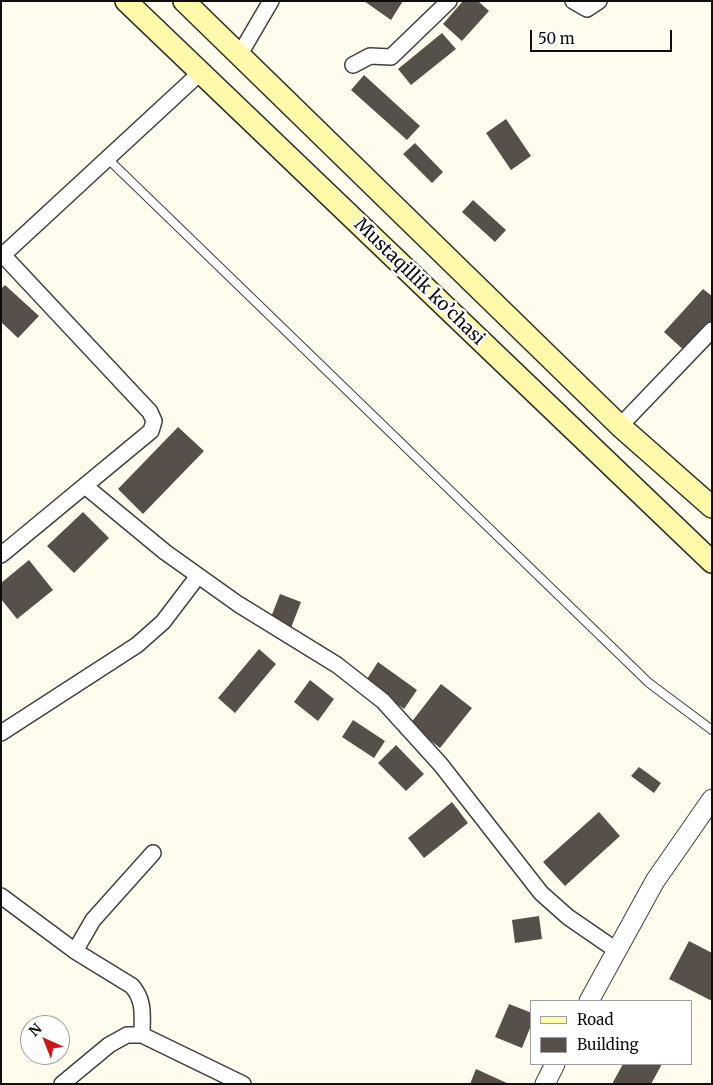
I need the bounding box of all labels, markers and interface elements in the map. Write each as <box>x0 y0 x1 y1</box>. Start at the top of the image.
scale bar <box>533 20 676 52</box>
text: 50 m <box>538 29 575 48</box>
street label: Mustaqillik ko’chasi <box>349 214 489 350</box>
legend <box>530 1000 693 1065</box>
text: Road <box>577 1010 613 1029</box>
north arrow <box>20 1015 70 1065</box>
text: N <box>25 1020 46 1040</box>
text: Building <box>577 1035 639 1054</box>

